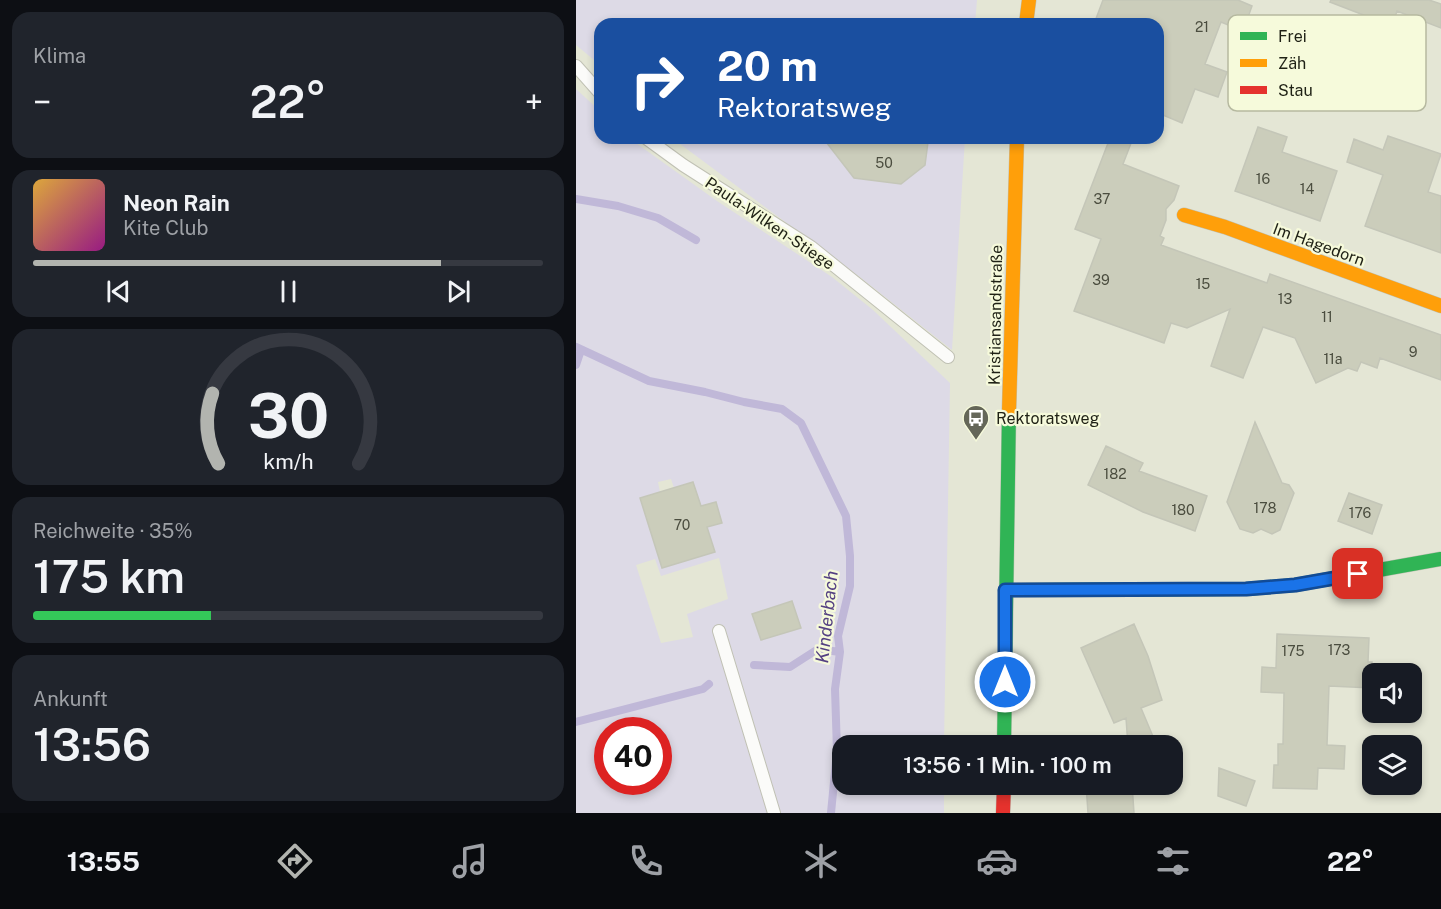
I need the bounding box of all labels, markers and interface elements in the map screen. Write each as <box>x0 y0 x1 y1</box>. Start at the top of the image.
legend <box>1228 15 1426 111</box>
house number: 21 <box>1195 19 1209 35</box>
text: Frei <box>1278 27 1307 46</box>
text: 20 m <box>717 41 818 90</box>
icon: right <box>618 42 696 120</box>
text: Klima <box>33 44 86 68</box>
text: Zäh <box>1278 54 1306 73</box>
text: 22° <box>250 75 326 128</box>
text: Stau <box>1278 81 1313 100</box>
text: − <box>33 83 51 121</box>
text: + <box>525 83 543 121</box>
text: Rektoratsweg <box>717 91 892 123</box>
house number: 50 <box>875 155 893 171</box>
house number: 16 <box>1256 171 1270 187</box>
street label: Paula-Wilken-Stiege <box>702 173 838 274</box>
house number: 14 <box>1300 181 1314 197</box>
text: Neon Rain <box>123 190 230 216</box>
house number: 37 <box>1094 191 1110 207</box>
text: Kite Club <box>123 216 208 240</box>
street label: Im Hagedorn <box>1270 219 1367 270</box>
street label: Kristiansandstraße <box>985 245 1006 385</box>
house number: 39 <box>1092 272 1110 288</box>
icon: previous <box>102 275 135 308</box>
icon: pause <box>272 275 305 308</box>
icon: next <box>442 275 475 308</box>
house number: 15 <box>1196 276 1210 292</box>
house number: 13 <box>1278 291 1292 307</box>
house number: 11 <box>1321 309 1333 325</box>
house number: 9 <box>1409 344 1418 360</box>
house number: 11a <box>1323 351 1343 367</box>
text: 30 <box>247 379 329 452</box>
bus stop icon: Rektoratsweg <box>961 403 991 441</box>
place label: Rektoratsweg <box>996 409 1099 428</box>
text: km/h <box>263 449 313 474</box>
house number: 182 <box>1103 466 1127 482</box>
house number: 178 <box>1254 500 1276 516</box>
house number: 180 <box>1171 502 1195 518</box>
house number: 176 <box>1349 505 1372 521</box>
house number: 70 <box>674 517 690 533</box>
text: Reichweite · 35% <box>33 519 192 543</box>
pin <box>1332 548 1383 599</box>
text: 175 km <box>33 550 185 603</box>
icon: arrive <box>1341 557 1374 590</box>
water label: Kinderbach <box>811 570 842 664</box>
house number: 173 <box>1328 642 1351 658</box>
house number: 175 <box>1281 643 1305 659</box>
position arrow <box>973 650 1037 714</box>
map controls <box>1362 663 1422 795</box>
button: sound <box>1362 663 1422 723</box>
text: Ankunft <box>33 687 108 711</box>
speed limit sign: 40 <box>594 717 672 795</box>
text: 13:56 <box>33 718 151 771</box>
button: layers <box>1362 735 1422 795</box>
text: 13:56 · 1 Min. · 100 m <box>903 752 1112 778</box>
icon: directions <box>274 840 316 882</box>
icon: music <box>449 840 491 882</box>
icon: phone <box>625 840 667 882</box>
icon: climate <box>800 840 842 882</box>
icon: car <box>976 840 1018 882</box>
icon: filters <box>1152 840 1194 882</box>
text: 13:55 <box>67 845 140 877</box>
text: 22° <box>1327 845 1374 877</box>

